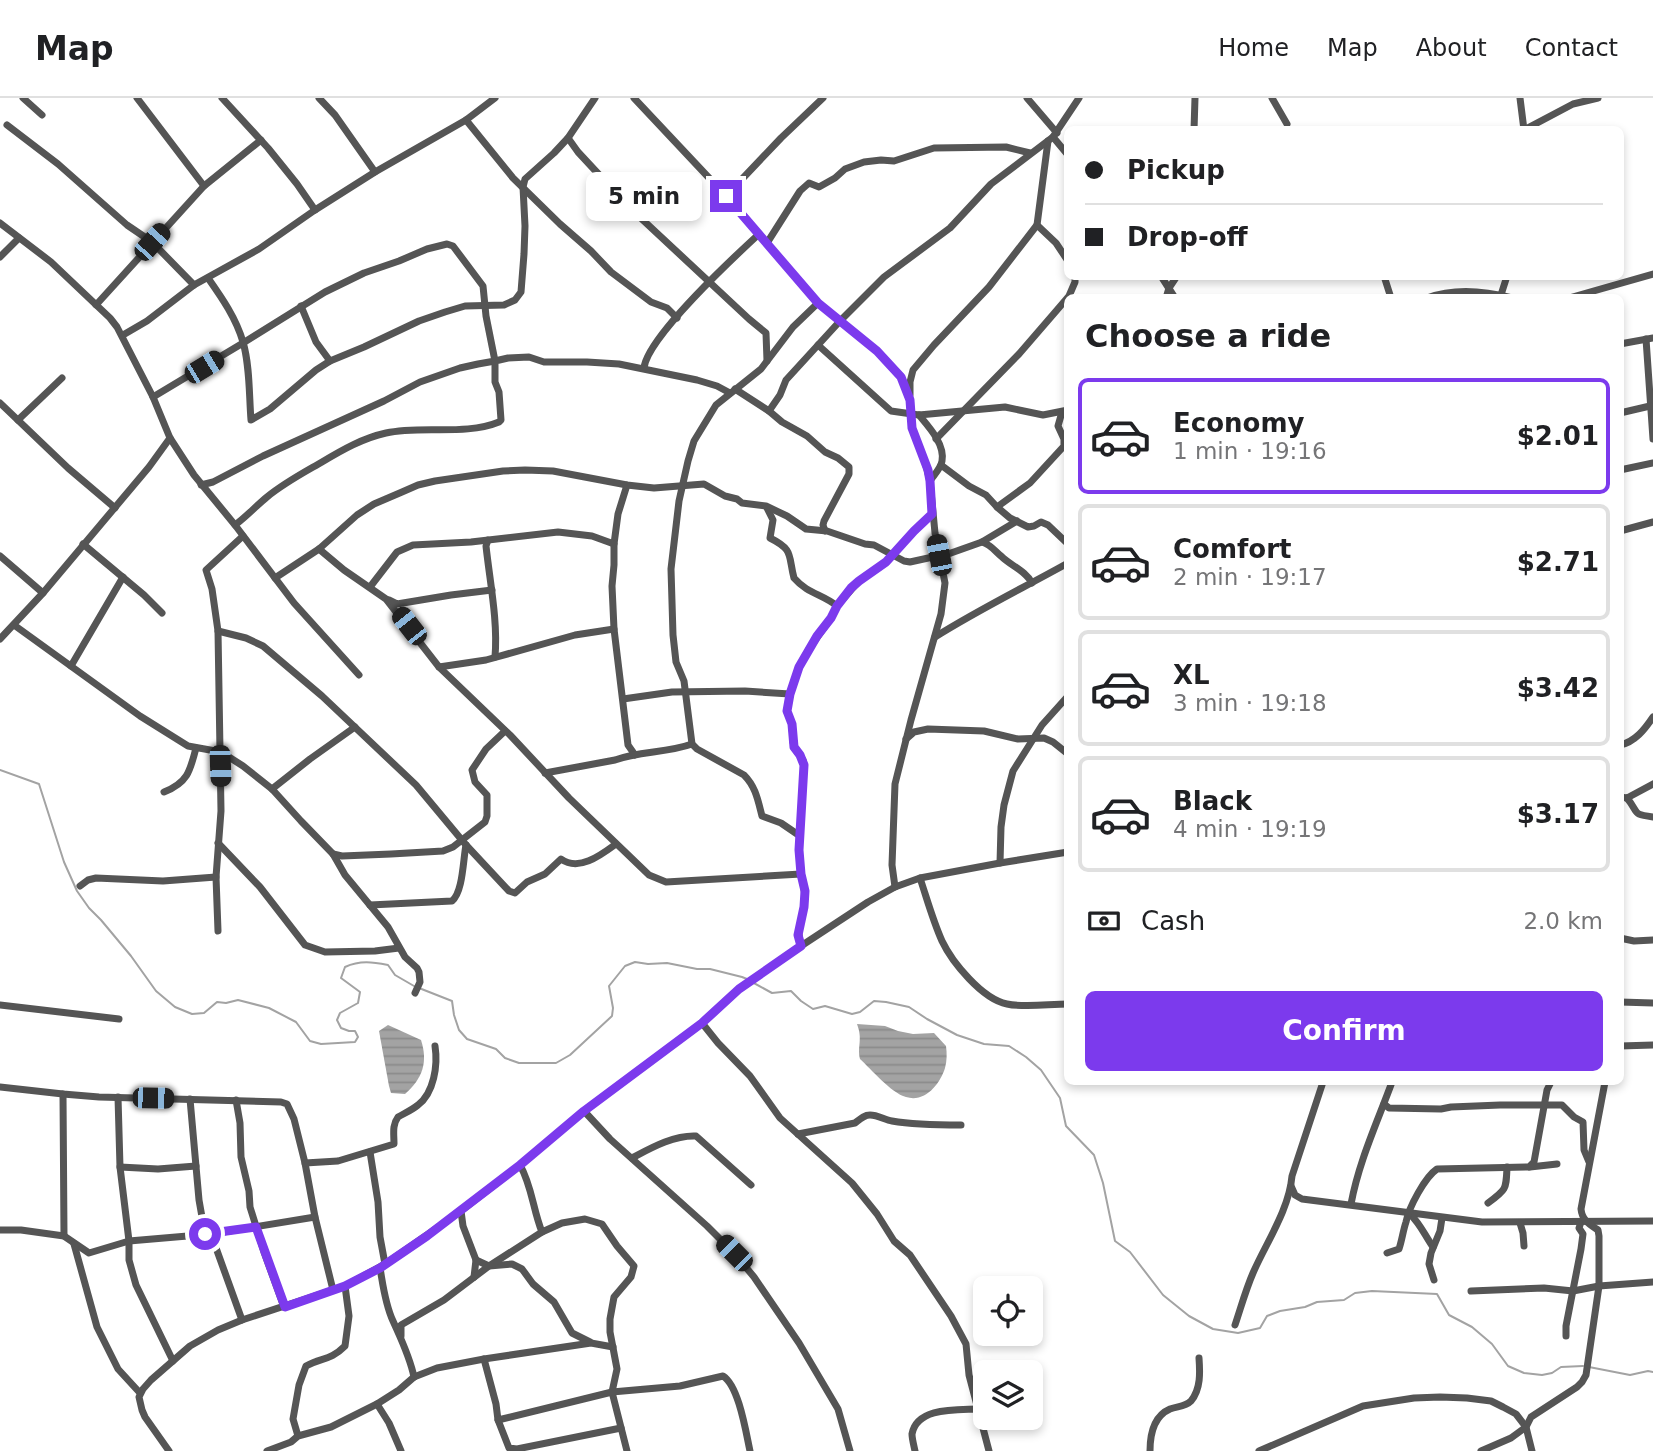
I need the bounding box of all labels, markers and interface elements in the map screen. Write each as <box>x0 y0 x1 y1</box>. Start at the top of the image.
text: Map <box>35 29 114 68</box>
text: Home <box>1218 34 1289 62</box>
text: Map <box>1327 34 1378 62</box>
text: About <box>1416 34 1487 62</box>
text: Contact <box>1525 34 1618 62</box>
text: Pickup <box>1127 155 1225 185</box>
callout: 5 min <box>586 172 702 220</box>
route end <box>710 180 742 212</box>
text: 5 min <box>608 183 680 209</box>
car <box>131 219 174 265</box>
text: Drop-off <box>1127 222 1248 252</box>
text: Choose a ride <box>1085 317 1331 355</box>
car <box>181 347 228 387</box>
icon: car <box>1089 405 1152 468</box>
text: Economy <box>1173 408 1304 438</box>
text: $2.01 <box>1517 421 1599 451</box>
text: 1 min · 19:16 <box>1173 438 1327 464</box>
icon: car <box>1089 531 1152 594</box>
car <box>925 532 954 578</box>
text: Comfort <box>1173 534 1291 564</box>
text: $2.71 <box>1517 547 1599 577</box>
text: 2 min · 19:17 <box>1173 564 1327 590</box>
car <box>388 603 431 649</box>
icon: car <box>1089 657 1152 720</box>
text: XL <box>1173 660 1210 690</box>
text: $3.42 <box>1517 673 1599 703</box>
text: 3 min · 19:18 <box>1173 690 1327 716</box>
car <box>209 745 232 787</box>
icon: car <box>1089 783 1152 846</box>
text: Black <box>1173 786 1252 816</box>
text: $3.17 <box>1517 799 1599 829</box>
text: 4 min · 19:19 <box>1173 816 1327 842</box>
icon: cash <box>1085 902 1123 940</box>
text: Cash <box>1141 906 1205 936</box>
text: 2.0 km <box>1523 908 1603 934</box>
button: Confirm <box>1085 991 1603 1071</box>
car <box>132 1087 175 1109</box>
route start <box>189 1218 221 1250</box>
car <box>712 1231 757 1275</box>
map controls <box>973 1276 1043 1430</box>
button: locate <box>973 1276 1043 1346</box>
button: layers <box>973 1360 1043 1430</box>

